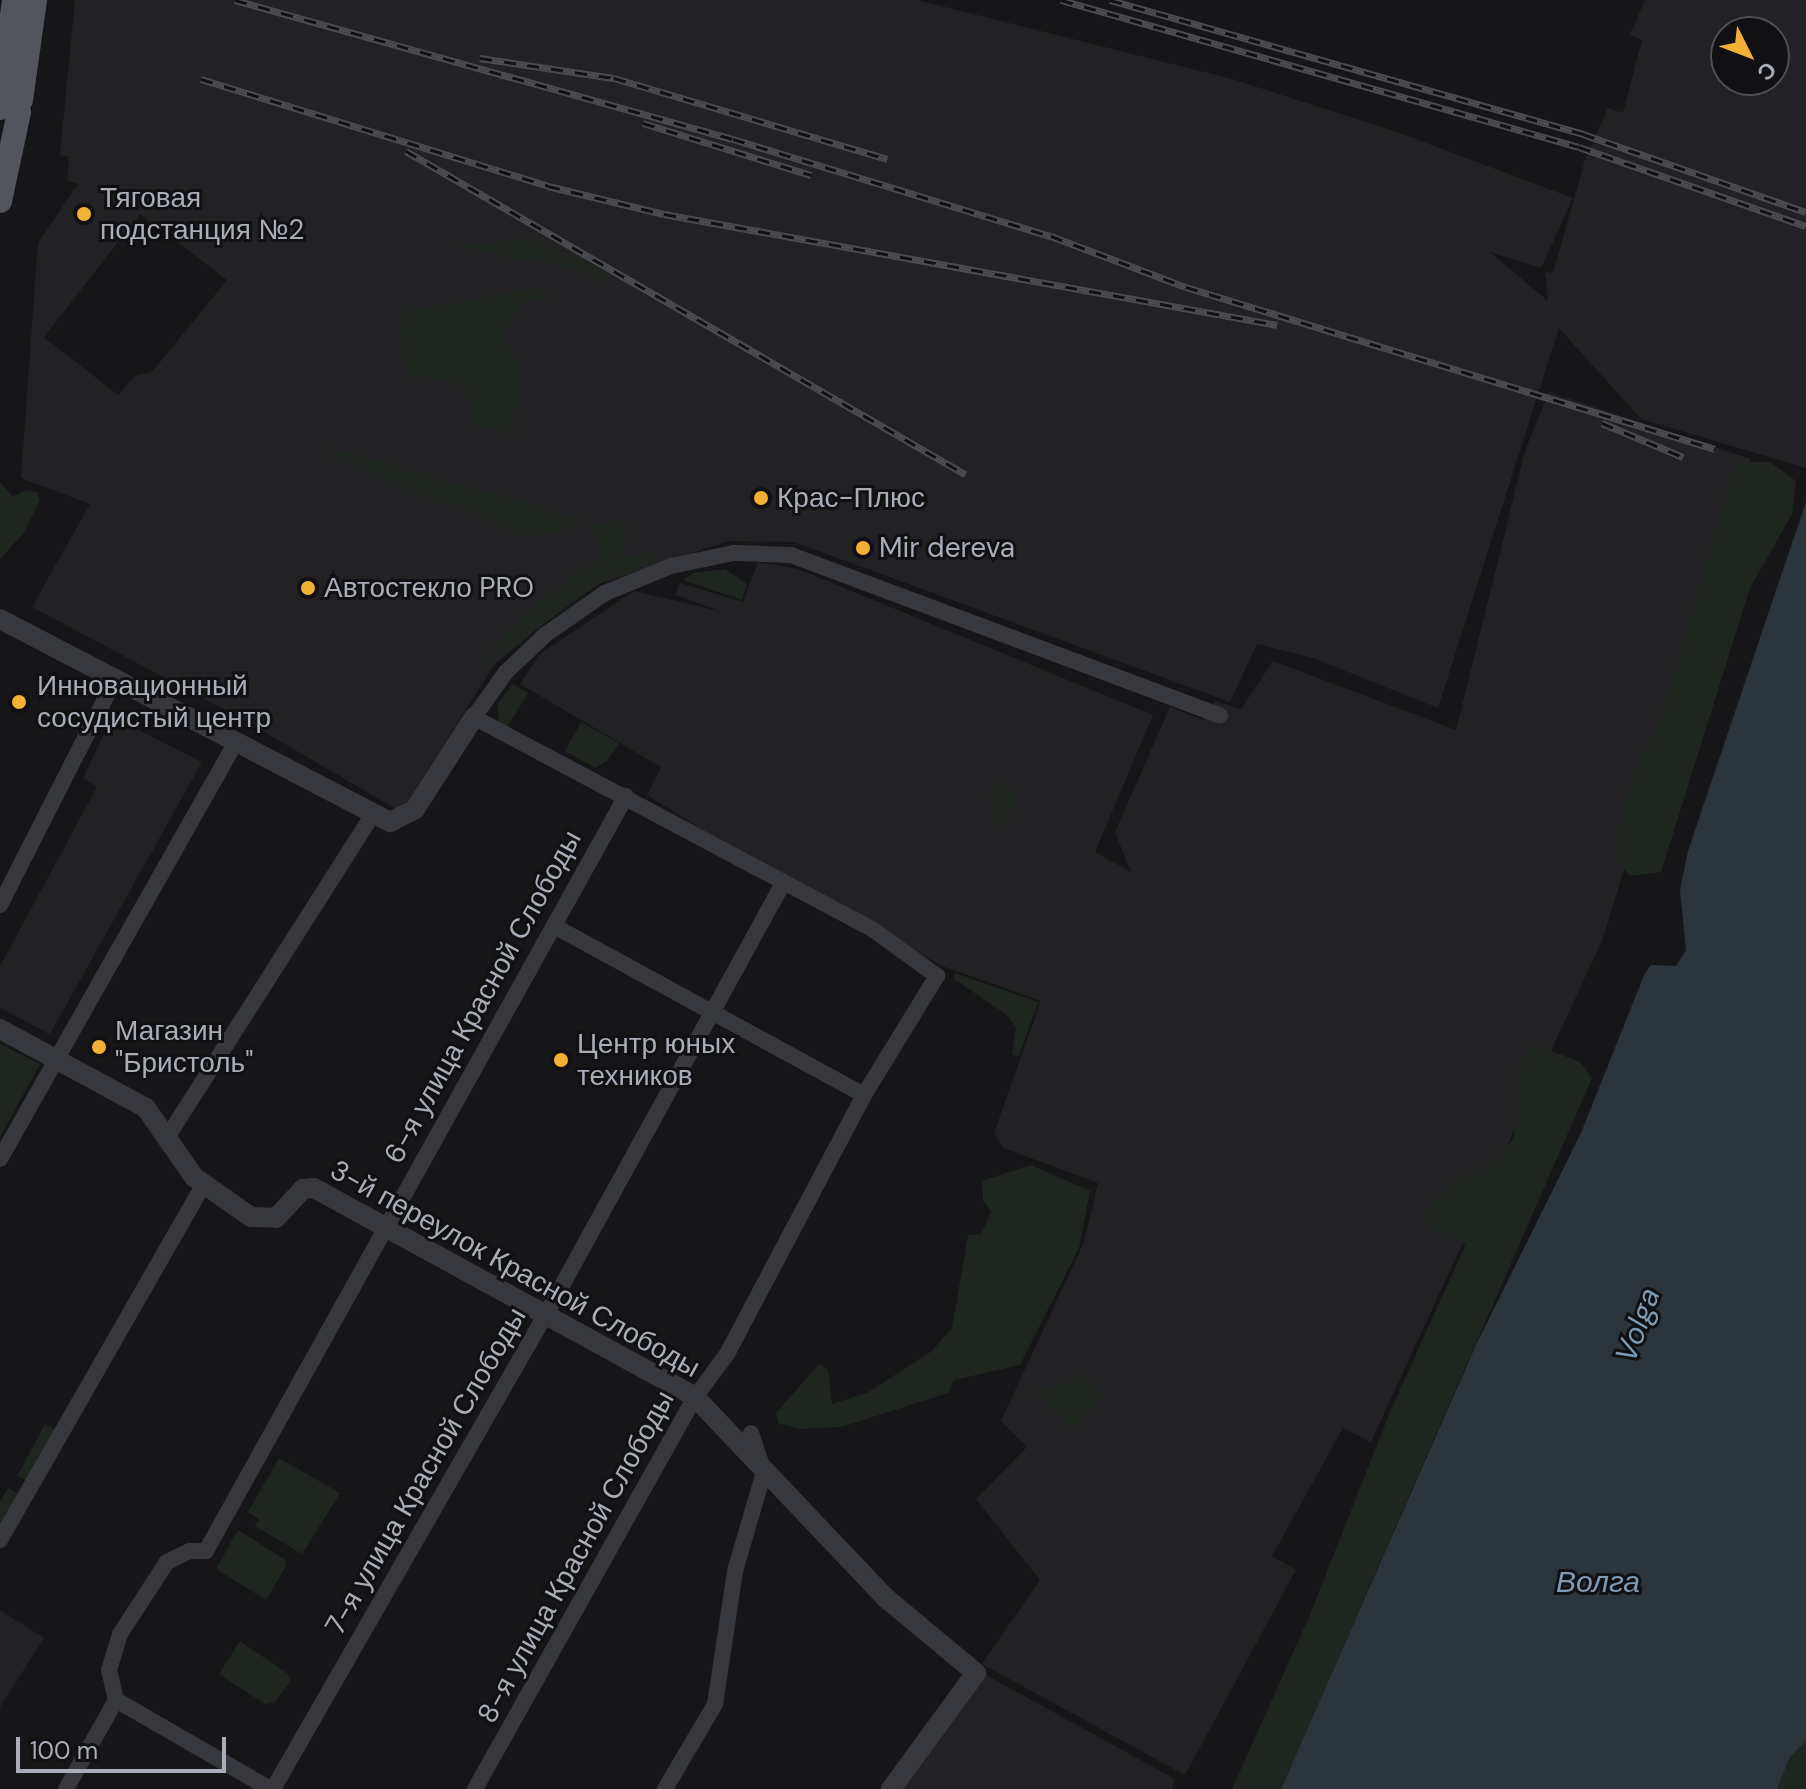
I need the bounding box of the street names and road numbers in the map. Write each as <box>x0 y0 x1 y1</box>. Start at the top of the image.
street label: 6-я улица Красной Слободы <box>377 825 589 1169</box>
street label: 3-й переулок Красной Слободы <box>324 1153 706 1385</box>
street label: 7-я улица Красной Слободы <box>319 1302 533 1640</box>
street label: 8-я улица Красной Слободы <box>470 1385 682 1729</box>

